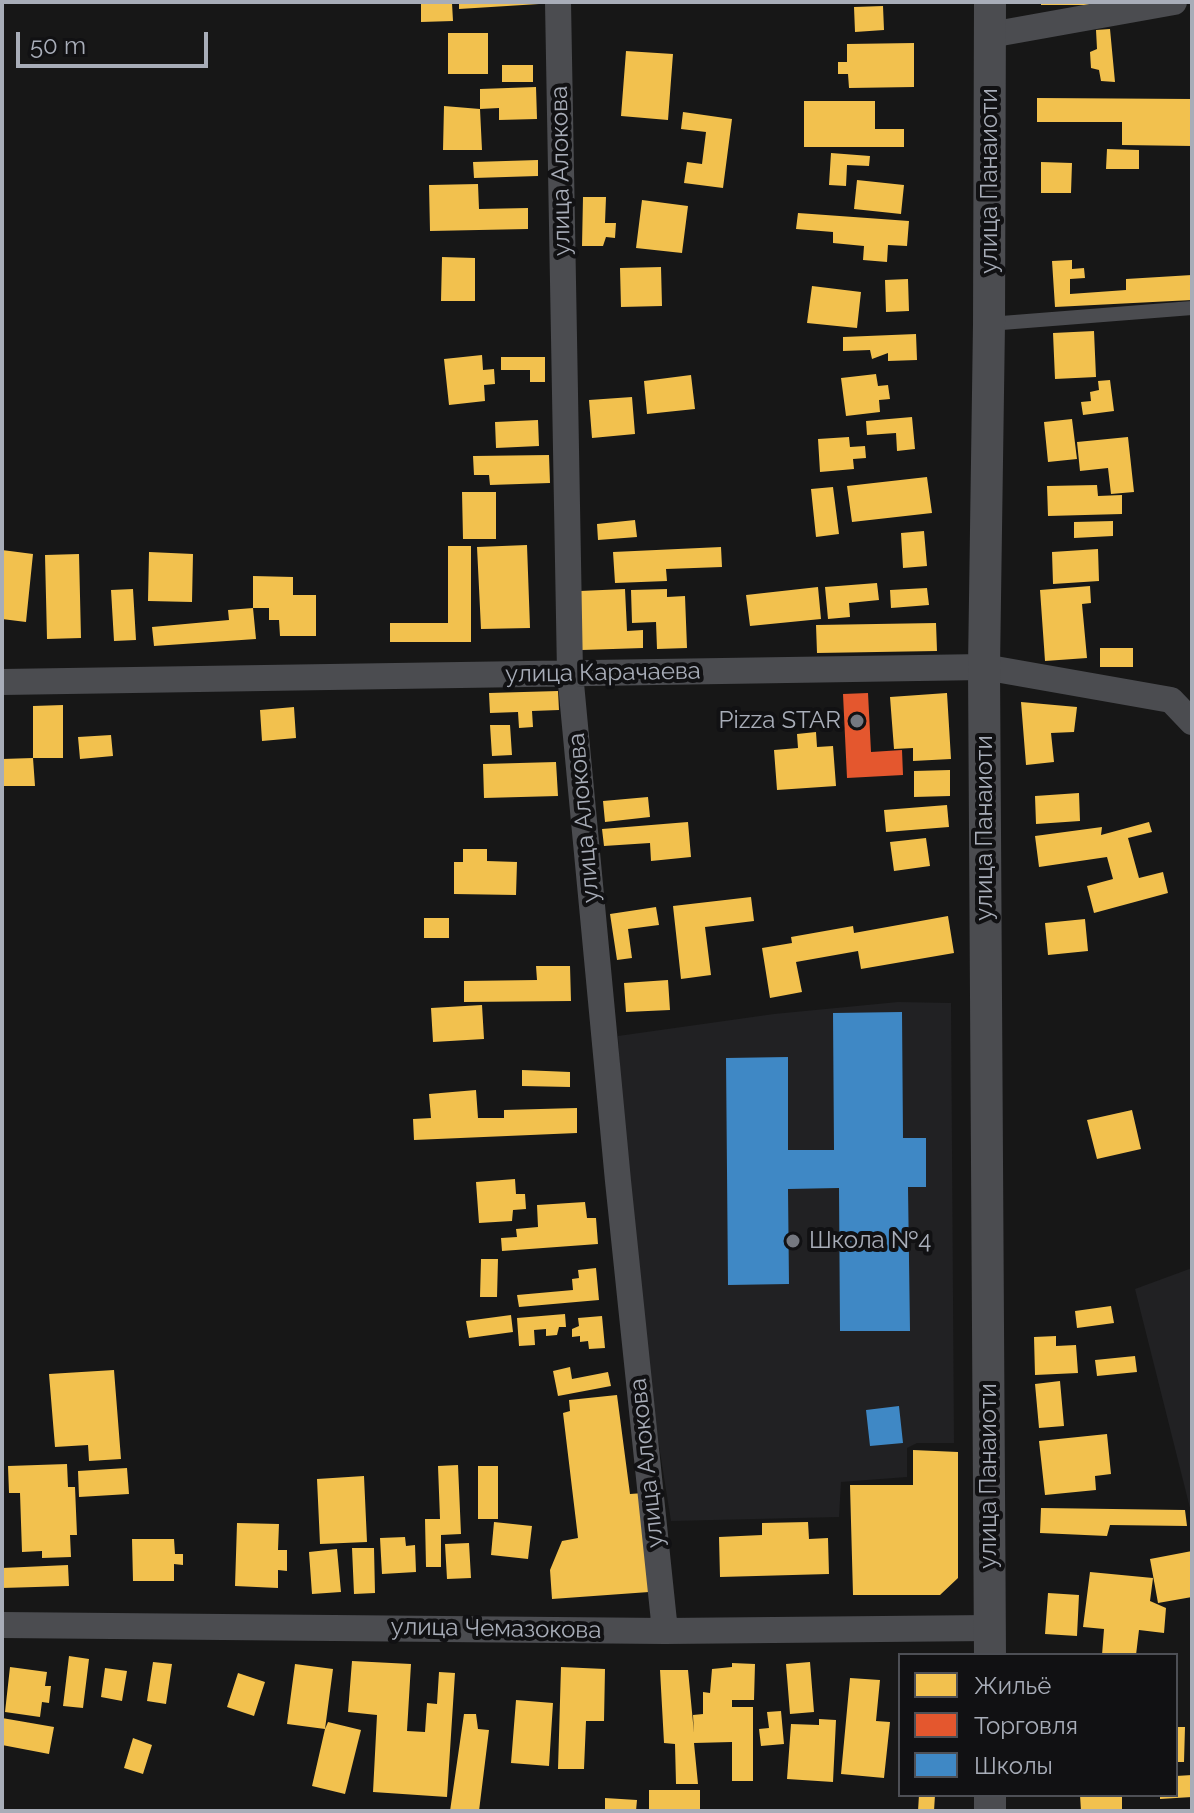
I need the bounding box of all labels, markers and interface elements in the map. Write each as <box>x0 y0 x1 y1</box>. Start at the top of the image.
scale bar <box>20 16 212 66</box>
text: 50 m <box>30 31 86 60</box>
street label: улица Алокова <box>545 86 577 256</box>
street label: улица Панаиоти <box>976 88 1004 274</box>
street label: улица Карачаева <box>505 657 701 689</box>
place label: Pizza STAR <box>719 707 841 735</box>
marker: Pizza STAR <box>848 712 866 730</box>
street label: улица Алокова <box>562 732 606 904</box>
street label: улица Панаиоти <box>971 735 999 921</box>
place label: Школа №4 <box>809 1227 931 1255</box>
marker: Школа №4 <box>784 1232 802 1250</box>
street label: улица Алокова <box>624 1377 670 1549</box>
street label: улица Панаиоти <box>975 1383 1003 1569</box>
street label: улица Чемазокова <box>390 1613 602 1645</box>
legend <box>898 1653 1178 1797</box>
text: Жильё <box>974 1671 1051 1700</box>
text: Торговля <box>974 1711 1078 1740</box>
text: Школы <box>974 1751 1053 1780</box>

